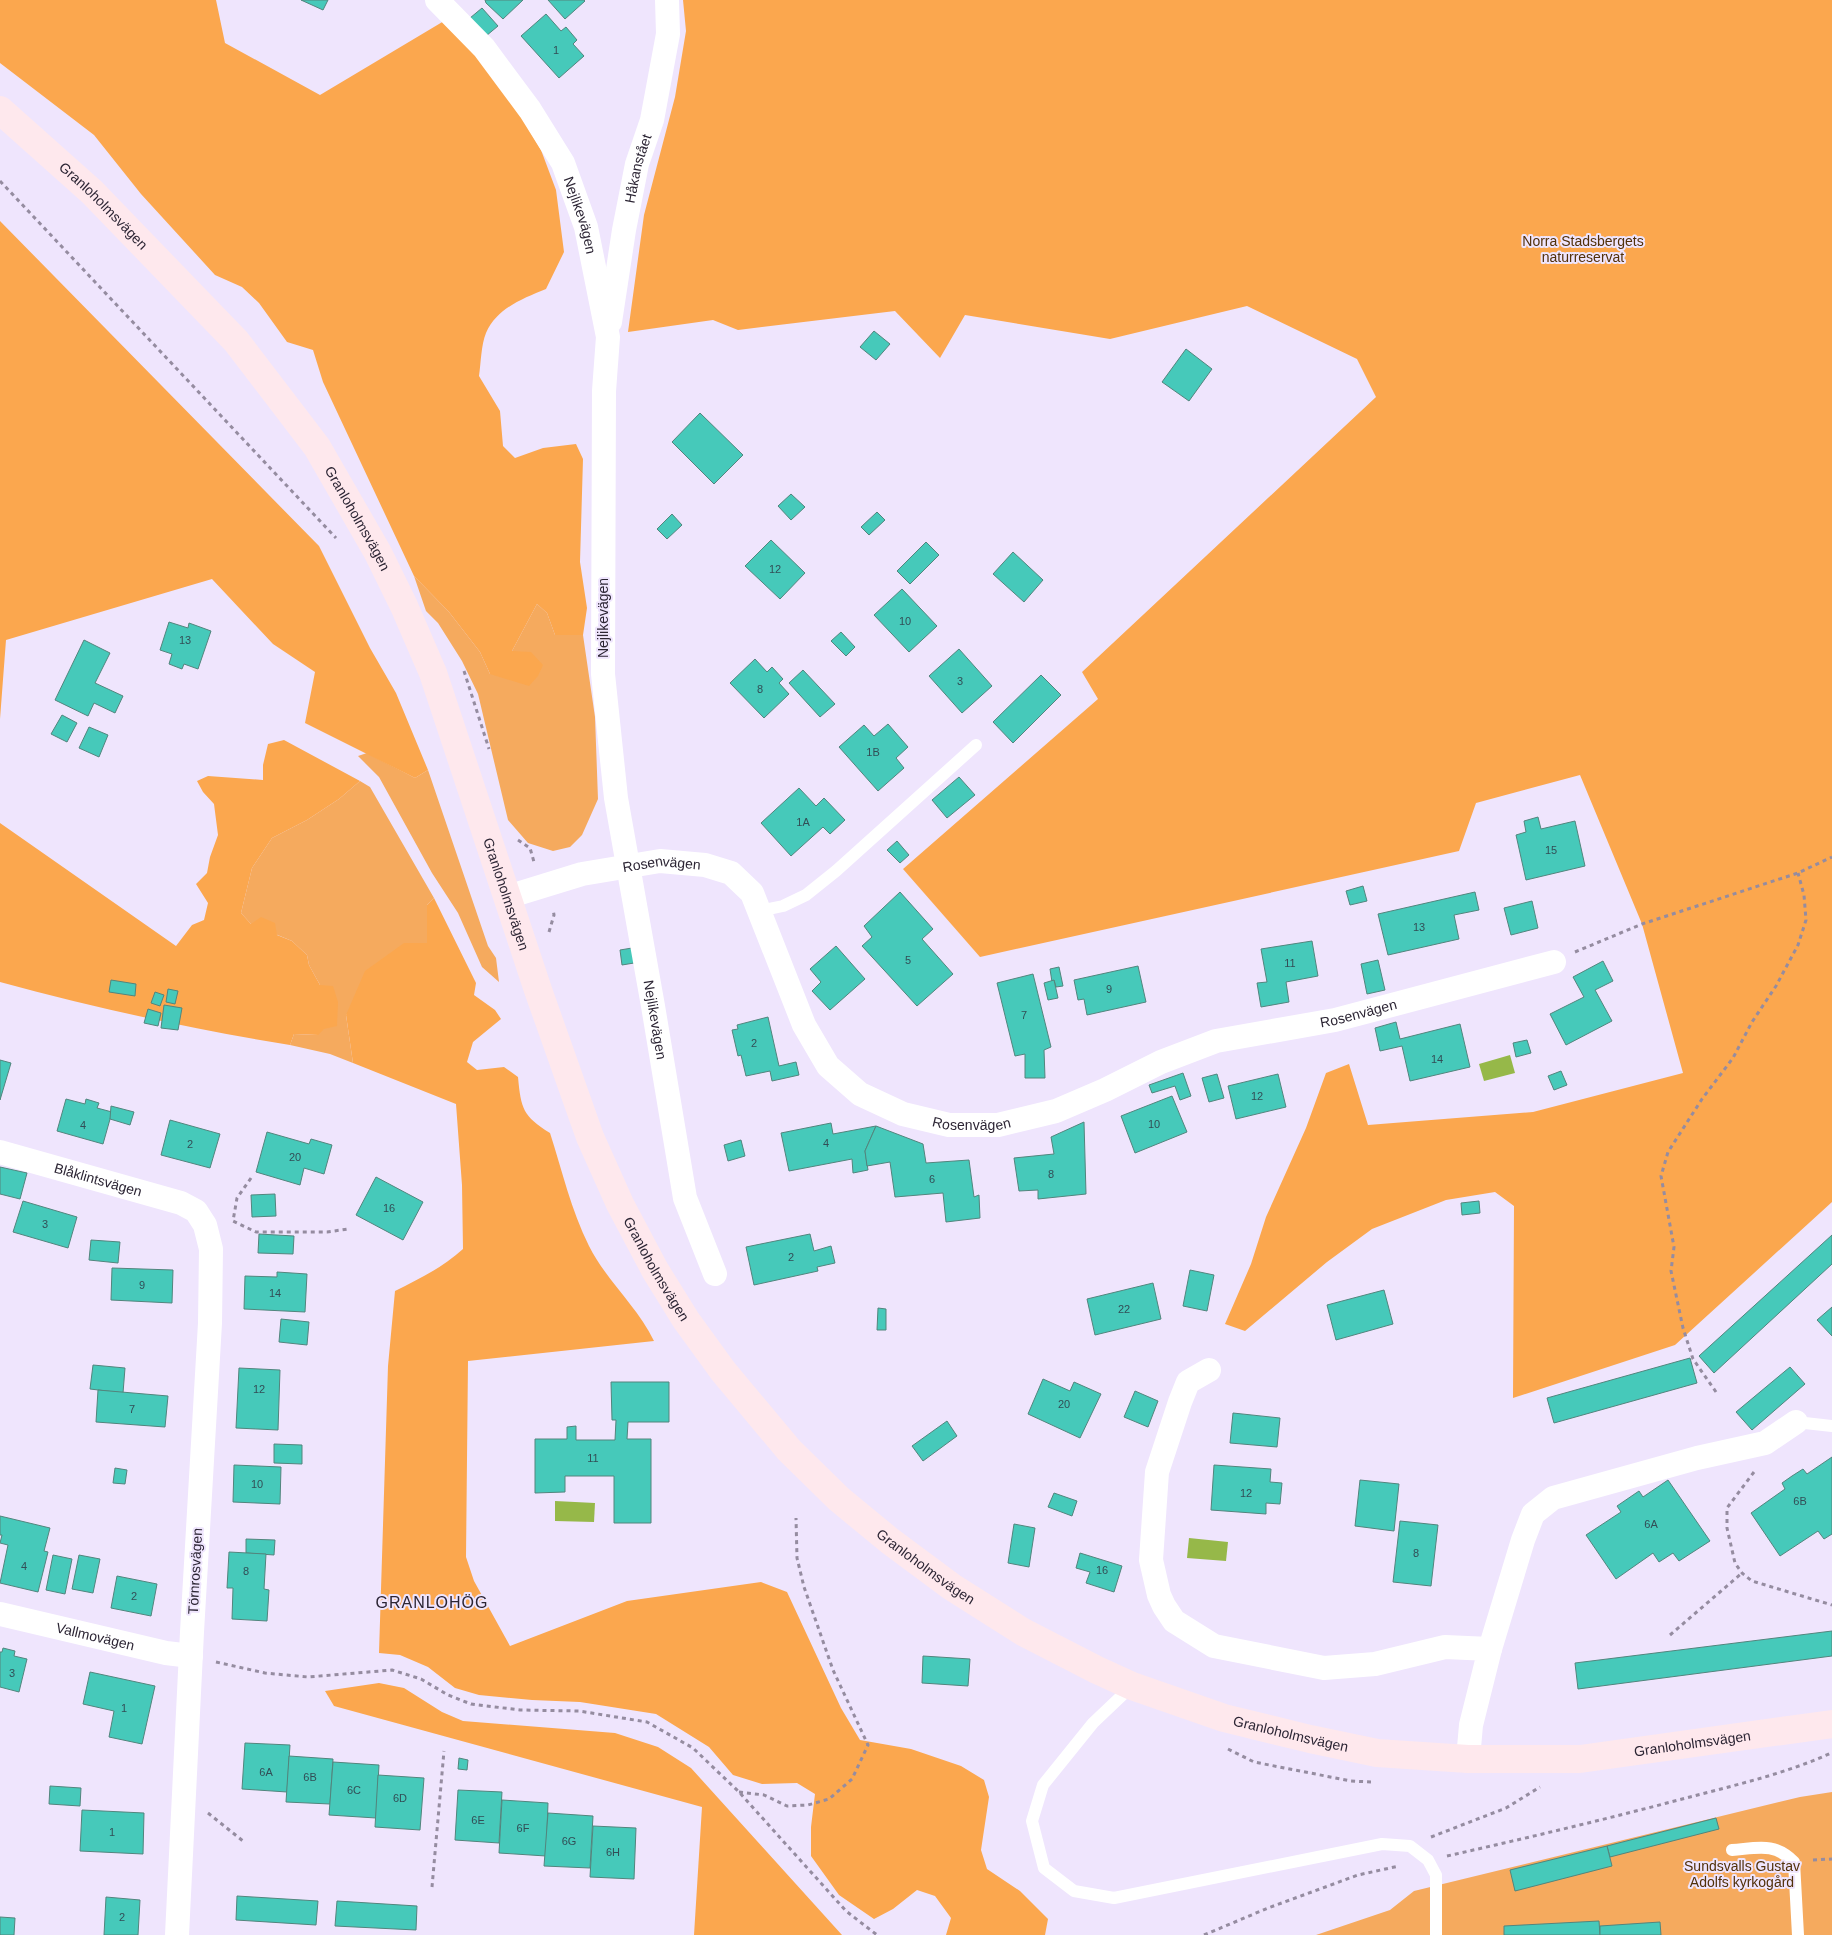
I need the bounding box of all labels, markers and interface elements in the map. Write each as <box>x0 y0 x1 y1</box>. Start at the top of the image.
house number: 1 <box>553 44 559 56</box>
street label: Håkanstået <box>621 132 655 205</box>
street label: Granloholmsvägen <box>56 159 151 253</box>
street label: Nejlikevägen <box>561 174 599 255</box>
park label: Norra Stadsbergets naturreservat <box>1522 233 1644 265</box>
street label: Granloholmsvägen <box>322 463 393 573</box>
house number: 12 <box>769 563 781 575</box>
street label: Nejlikevägen <box>595 578 611 658</box>
house number: 10 <box>899 615 911 627</box>
house number: 13 <box>179 634 191 646</box>
house number: 3 <box>957 675 963 687</box>
house number: 8 <box>757 683 763 695</box>
house number: 1B <box>866 746 880 758</box>
house number: 1A <box>796 816 810 828</box>
street label: Granloholmsvägen <box>480 836 532 952</box>
house number: 15 <box>1545 844 1557 856</box>
street label: Rosenvägen <box>621 853 701 875</box>
house number: 13 <box>1413 921 1425 933</box>
house number: 5 <box>905 954 911 966</box>
house number: 11 <box>1284 957 1296 969</box>
street label: Nejlikevägen <box>641 979 670 1061</box>
house number: 9 <box>1106 983 1112 995</box>
street label: Rosenvägen <box>1319 996 1398 1031</box>
house number: 7 <box>1021 1009 1027 1021</box>
house number: 2 <box>751 1037 757 1049</box>
house number: 14 <box>1431 1053 1443 1065</box>
house number: 12 <box>1251 1090 1263 1102</box>
street label: Rosenvägen <box>931 1113 1012 1133</box>
house number: 10 <box>1148 1118 1160 1130</box>
house number: 4 <box>80 1119 86 1131</box>
house number: 4 <box>823 1137 829 1149</box>
house number: 2 <box>187 1138 193 1150</box>
house number: 20 <box>289 1151 301 1163</box>
street label: Blåklintsvägen <box>53 1160 144 1200</box>
house number: 8 <box>1048 1168 1054 1180</box>
house number: 6 <box>929 1173 935 1185</box>
house number: 16 <box>383 1202 395 1214</box>
street label: Granloholmsvägen <box>620 1214 693 1324</box>
house number: 3 <box>42 1218 48 1230</box>
house number: 2 <box>788 1251 794 1263</box>
house number: 9 <box>139 1279 145 1291</box>
house number: 14 <box>269 1287 281 1299</box>
house number: 22 <box>1118 1303 1130 1315</box>
house number: 12 <box>253 1383 265 1395</box>
house number: 20 <box>1058 1398 1070 1410</box>
house number: 7 <box>129 1403 135 1415</box>
house number: 11 <box>587 1452 599 1464</box>
house number: 10 <box>251 1478 263 1490</box>
house number: 12 <box>1240 1487 1252 1499</box>
house number: 6B <box>1793 1495 1807 1507</box>
house number: 6A <box>1644 1518 1658 1530</box>
street label: Granloholmsvägen <box>873 1525 978 1607</box>
street label: Törnrosvägen <box>185 1527 205 1615</box>
house number: 8 <box>1413 1547 1419 1559</box>
house number: 4 <box>21 1560 27 1572</box>
house number: 16 <box>1096 1564 1108 1576</box>
house number: 8 <box>243 1565 249 1577</box>
house number: 2 <box>131 1590 137 1602</box>
district label: GRANLOHÖG <box>375 1594 489 1611</box>
street label: Vallmovägen <box>55 1619 136 1653</box>
house number: 3 <box>9 1667 15 1679</box>
house number: 1 <box>121 1702 127 1714</box>
street label: Granloholmsvägen <box>1232 1713 1350 1755</box>
street label: Granloholmsvägen <box>1633 1727 1752 1759</box>
house number: 6A <box>259 1766 273 1778</box>
house number: 6B <box>303 1771 317 1783</box>
house number: 6C <box>347 1784 361 1796</box>
house number: 6D <box>393 1792 407 1804</box>
house number: 6E <box>471 1814 485 1826</box>
house number: 6F <box>517 1822 530 1834</box>
house number: 1 <box>109 1826 115 1838</box>
house number: 6G <box>562 1835 576 1847</box>
house number: 6H <box>606 1846 620 1858</box>
park label: Sundsvalls Gustav Adolfs kyrkogård <box>1684 1858 1800 1890</box>
house number: 2 <box>119 1911 125 1923</box>

